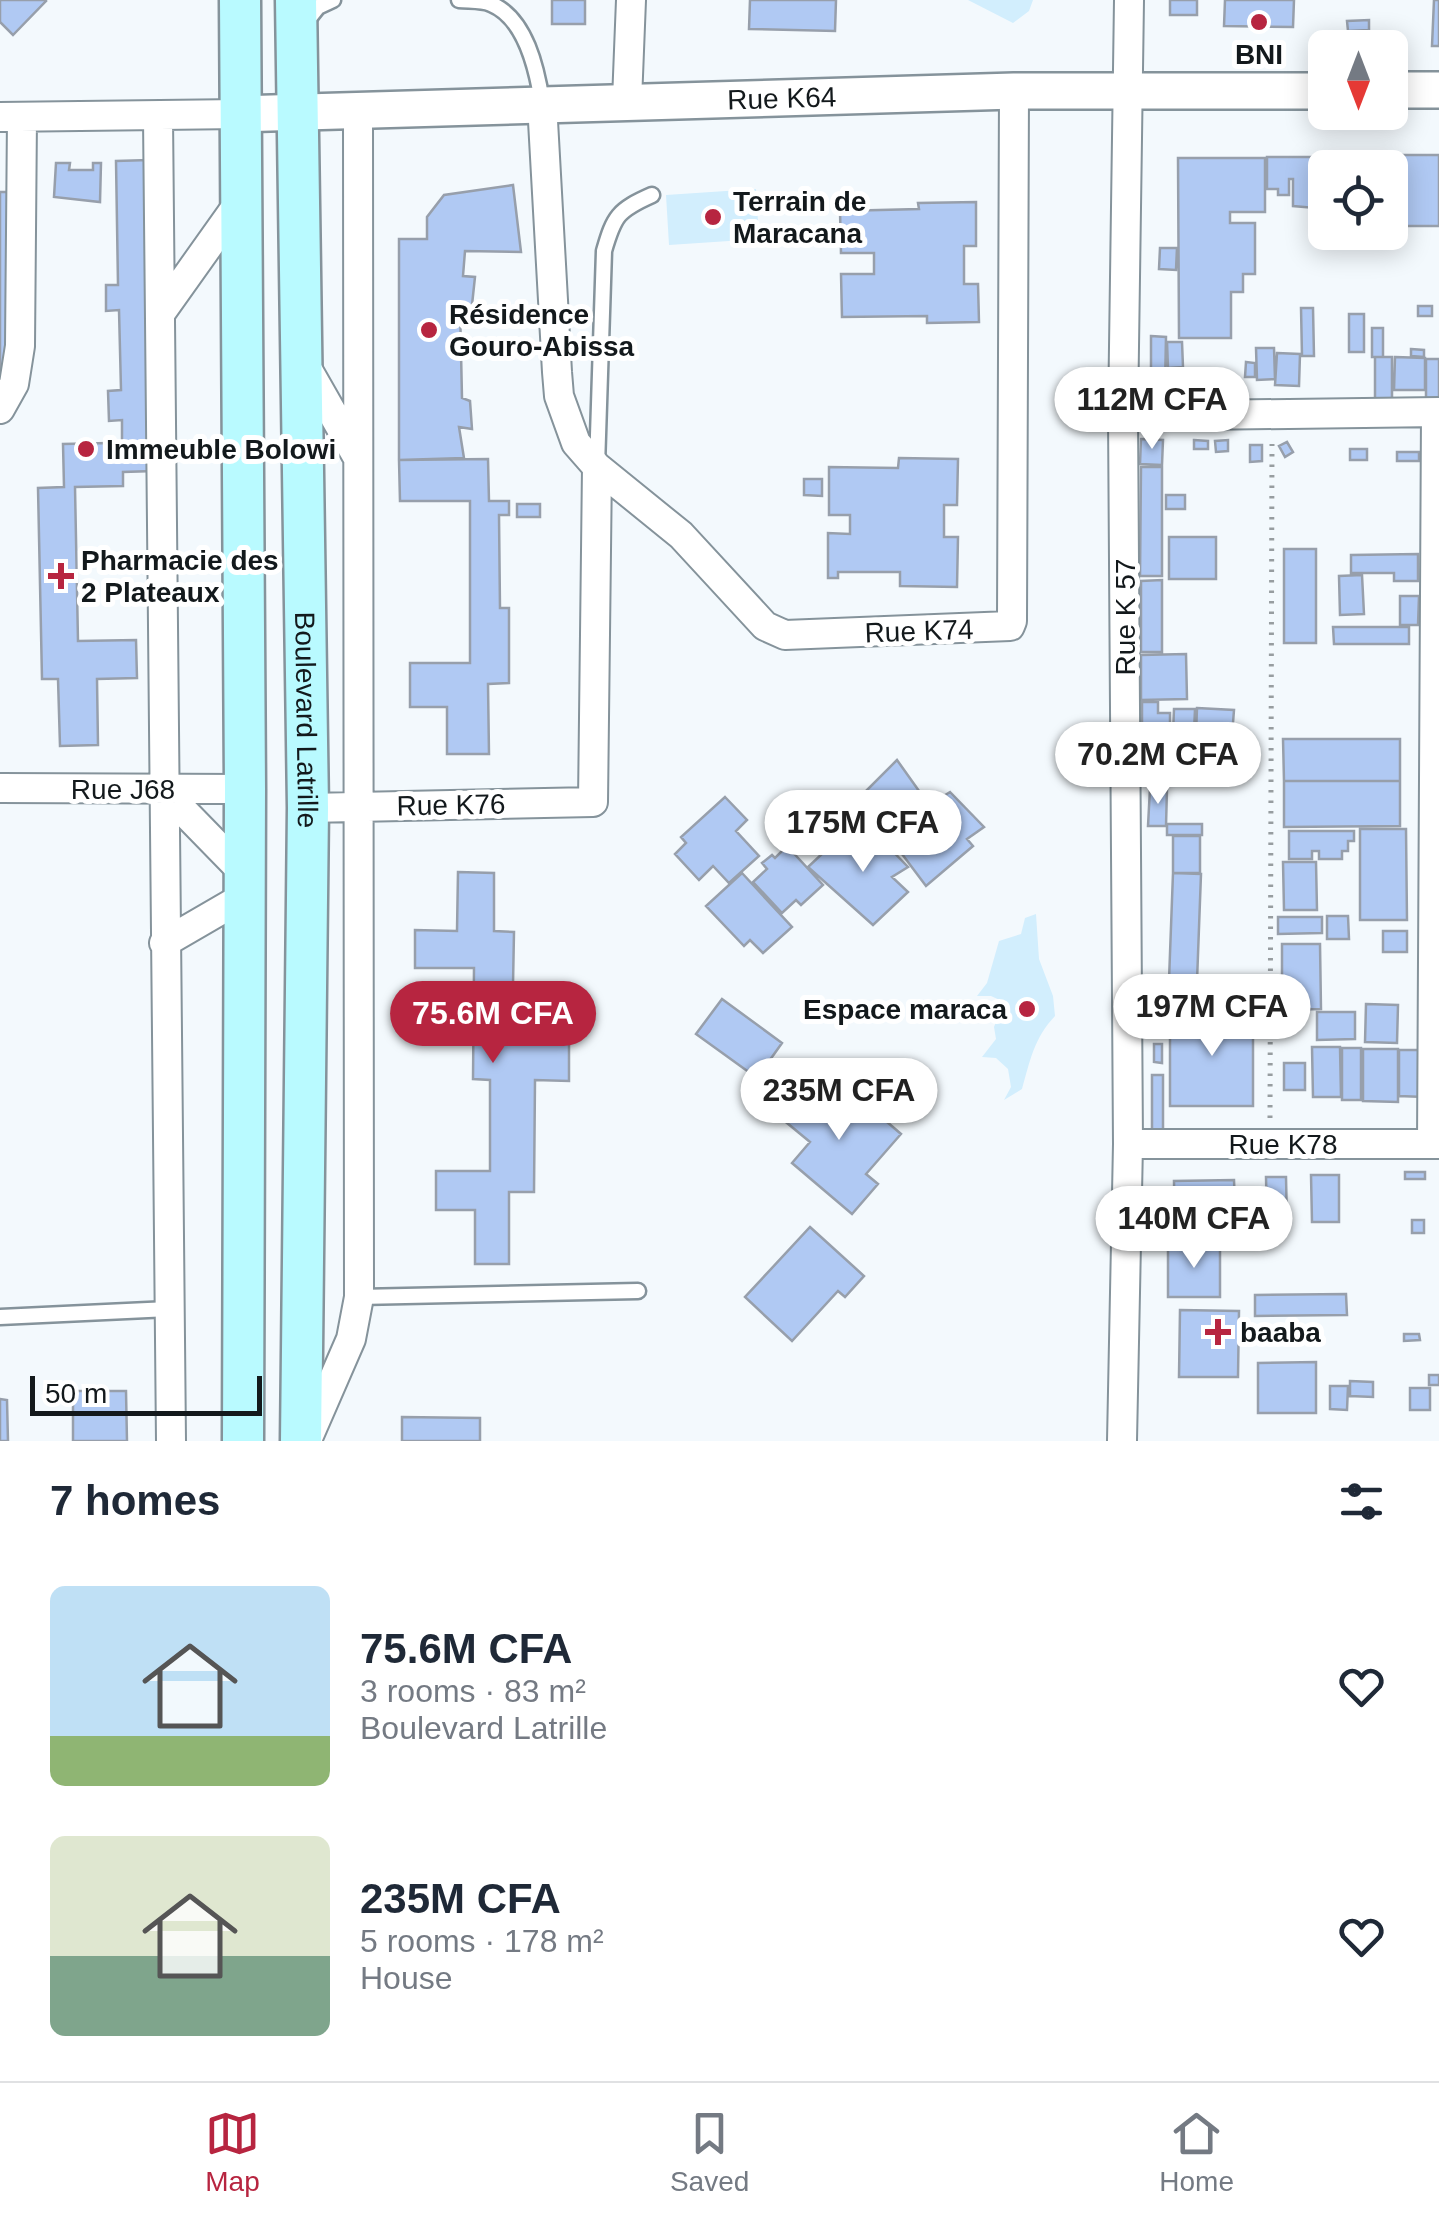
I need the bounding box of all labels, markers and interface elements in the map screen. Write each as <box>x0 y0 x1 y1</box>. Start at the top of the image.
marker: BNI <box>1248 11 1270 33</box>
north arrow <box>1308 30 1408 130</box>
map controls <box>1308 30 1408 250</box>
place label: BNI <box>1235 39 1283 70</box>
street label: Rue K64 <box>727 81 837 115</box>
button: locate <box>1308 150 1408 250</box>
place label: Terrain de Maracana <box>733 186 866 249</box>
marker: Terrain de Maracana <box>702 206 724 228</box>
place label: Résidence Gouro-Abissa <box>449 299 635 362</box>
marker: Résidence Gouro-Abissa <box>418 319 440 341</box>
pin: 112M CFA <box>1049 367 1255 452</box>
text: 112M CFA <box>1076 381 1228 417</box>
place label: Immeuble Bolowi <box>106 434 336 465</box>
marker: Immeuble Bolowi <box>75 438 97 460</box>
place label: Pharmacie des 2 Plateaux <box>81 545 279 608</box>
street label: Rue K 57 <box>1110 559 1141 675</box>
marker: Pharmacie des 2 Plateaux <box>50 565 72 587</box>
street label: Boulevard Latrille <box>290 611 324 828</box>
street label: Rue K74 <box>864 614 974 648</box>
pin: 70.2M CFA <box>1044 722 1272 807</box>
text: 70.2M CFA <box>1077 736 1239 772</box>
street label: Rue J68 <box>71 774 175 805</box>
street label: Rue K76 <box>396 789 506 821</box>
pin: 175M CFA <box>760 790 966 875</box>
text: 175M CFA <box>787 804 939 840</box>
pin: 197M CFA <box>1109 974 1315 1059</box>
pin: 75.6M CFA <box>379 981 607 1066</box>
text: 197M CFA <box>1136 988 1288 1024</box>
place label: Espace maraca <box>803 994 1007 1025</box>
text: 75.6M CFA <box>412 995 574 1031</box>
marker: Espace maraca <box>1016 998 1038 1020</box>
pin: 235M CFA <box>736 1058 942 1143</box>
text: 235M CFA <box>763 1072 915 1108</box>
street label: Rue K78 <box>1229 1129 1337 1160</box>
pin: 140M CFA <box>1091 1186 1297 1271</box>
text: 140M CFA <box>1118 1200 1270 1236</box>
place label: baaba <box>1240 1317 1321 1348</box>
marker: baaba <box>1205 1319 1231 1345</box>
scale bar <box>30 1371 262 1416</box>
text: 50 m <box>45 1378 107 1409</box>
icon: filters <box>1334 1474 1389 1529</box>
text: 7 homes <box>50 1477 220 1524</box>
text: 75.6M CFA <box>360 1625 572 1672</box>
icon: home <box>130 1626 250 1746</box>
icon: heart <box>1334 1659 1389 1714</box>
text: 3 rooms · 83 m² <box>360 1673 586 1709</box>
text: Boulevard Latrille <box>360 1710 607 1746</box>
text: 235M CFA <box>360 1875 561 1922</box>
icon: home <box>130 1876 250 1996</box>
icon: heart <box>1334 1909 1389 1964</box>
text: 5 rooms · 178 m² <box>360 1923 604 1959</box>
text: House <box>360 1960 453 1996</box>
tab: Map <box>205 2106 260 2198</box>
tab: Saved <box>670 2106 749 2198</box>
tab: Home <box>1159 2106 1234 2198</box>

